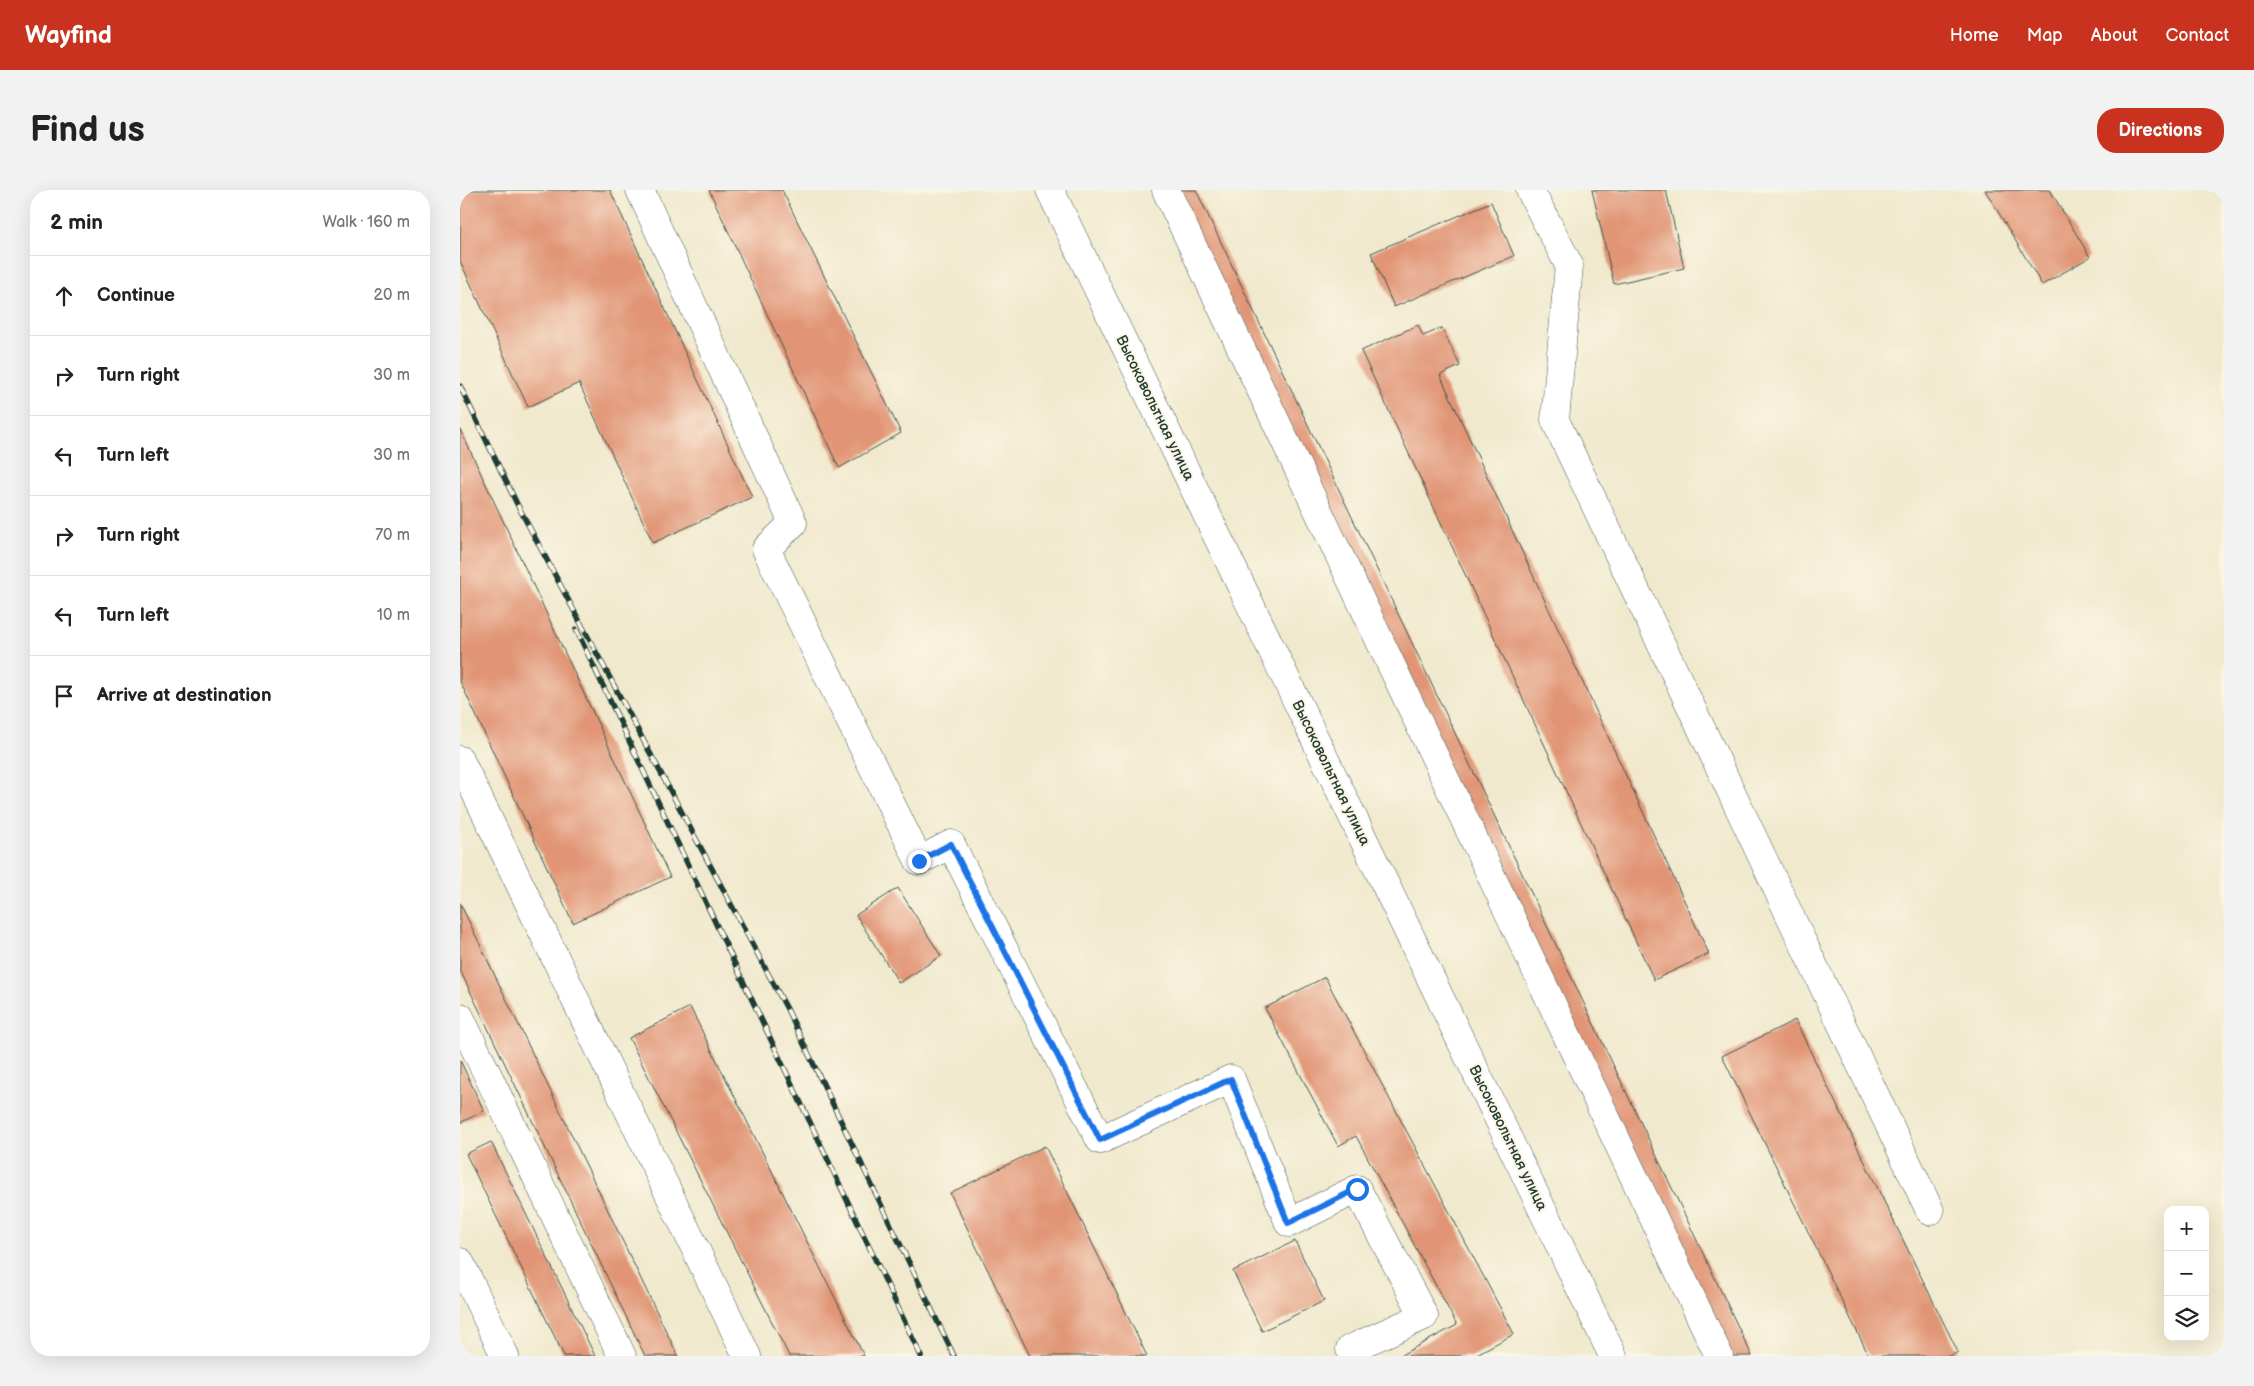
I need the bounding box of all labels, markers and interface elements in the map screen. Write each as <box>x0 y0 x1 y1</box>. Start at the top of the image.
text: Wayfind <box>25 21 112 50</box>
text: Home <box>1950 25 1999 46</box>
text: Map <box>2027 25 2063 46</box>
text: About <box>2091 25 2138 46</box>
text: Contact <box>2166 25 2229 46</box>
button: Directions <box>2097 108 2224 153</box>
text: Find us <box>30 109 145 152</box>
text: 2 min <box>50 210 103 235</box>
text: Walk · 160 m <box>322 213 410 232</box>
icon: ahead <box>50 282 78 310</box>
text: Continue <box>97 284 175 307</box>
text: 20 m <box>374 286 410 305</box>
street label: Высоковольтная улица <box>1112 332 1199 484</box>
icon: right <box>50 362 78 390</box>
text: Turn right <box>97 364 180 387</box>
text: 30 m <box>373 366 410 385</box>
icon: left <box>50 442 78 470</box>
text: Turn left <box>97 444 169 467</box>
text: 30 m <box>373 446 410 465</box>
icon: right <box>50 522 78 550</box>
text: Turn right <box>97 524 180 547</box>
text: 70 m <box>375 526 410 545</box>
icon: left <box>50 602 78 630</box>
text: Turn left <box>97 604 169 627</box>
text: 10 m <box>377 606 410 625</box>
icon: arrive <box>50 682 78 710</box>
text: Arrive at destination <box>97 684 272 707</box>
street label: Высоковольтная улица <box>1288 697 1375 849</box>
route end <box>908 850 931 873</box>
street label: Высоковольтная улица <box>1465 1062 1552 1214</box>
route start <box>1346 1178 1369 1201</box>
map controls <box>2164 1206 2209 1341</box>
button: + <box>2164 1206 2209 1251</box>
button: − <box>2164 1251 2209 1296</box>
button: layers <box>2164 1296 2209 1341</box>

